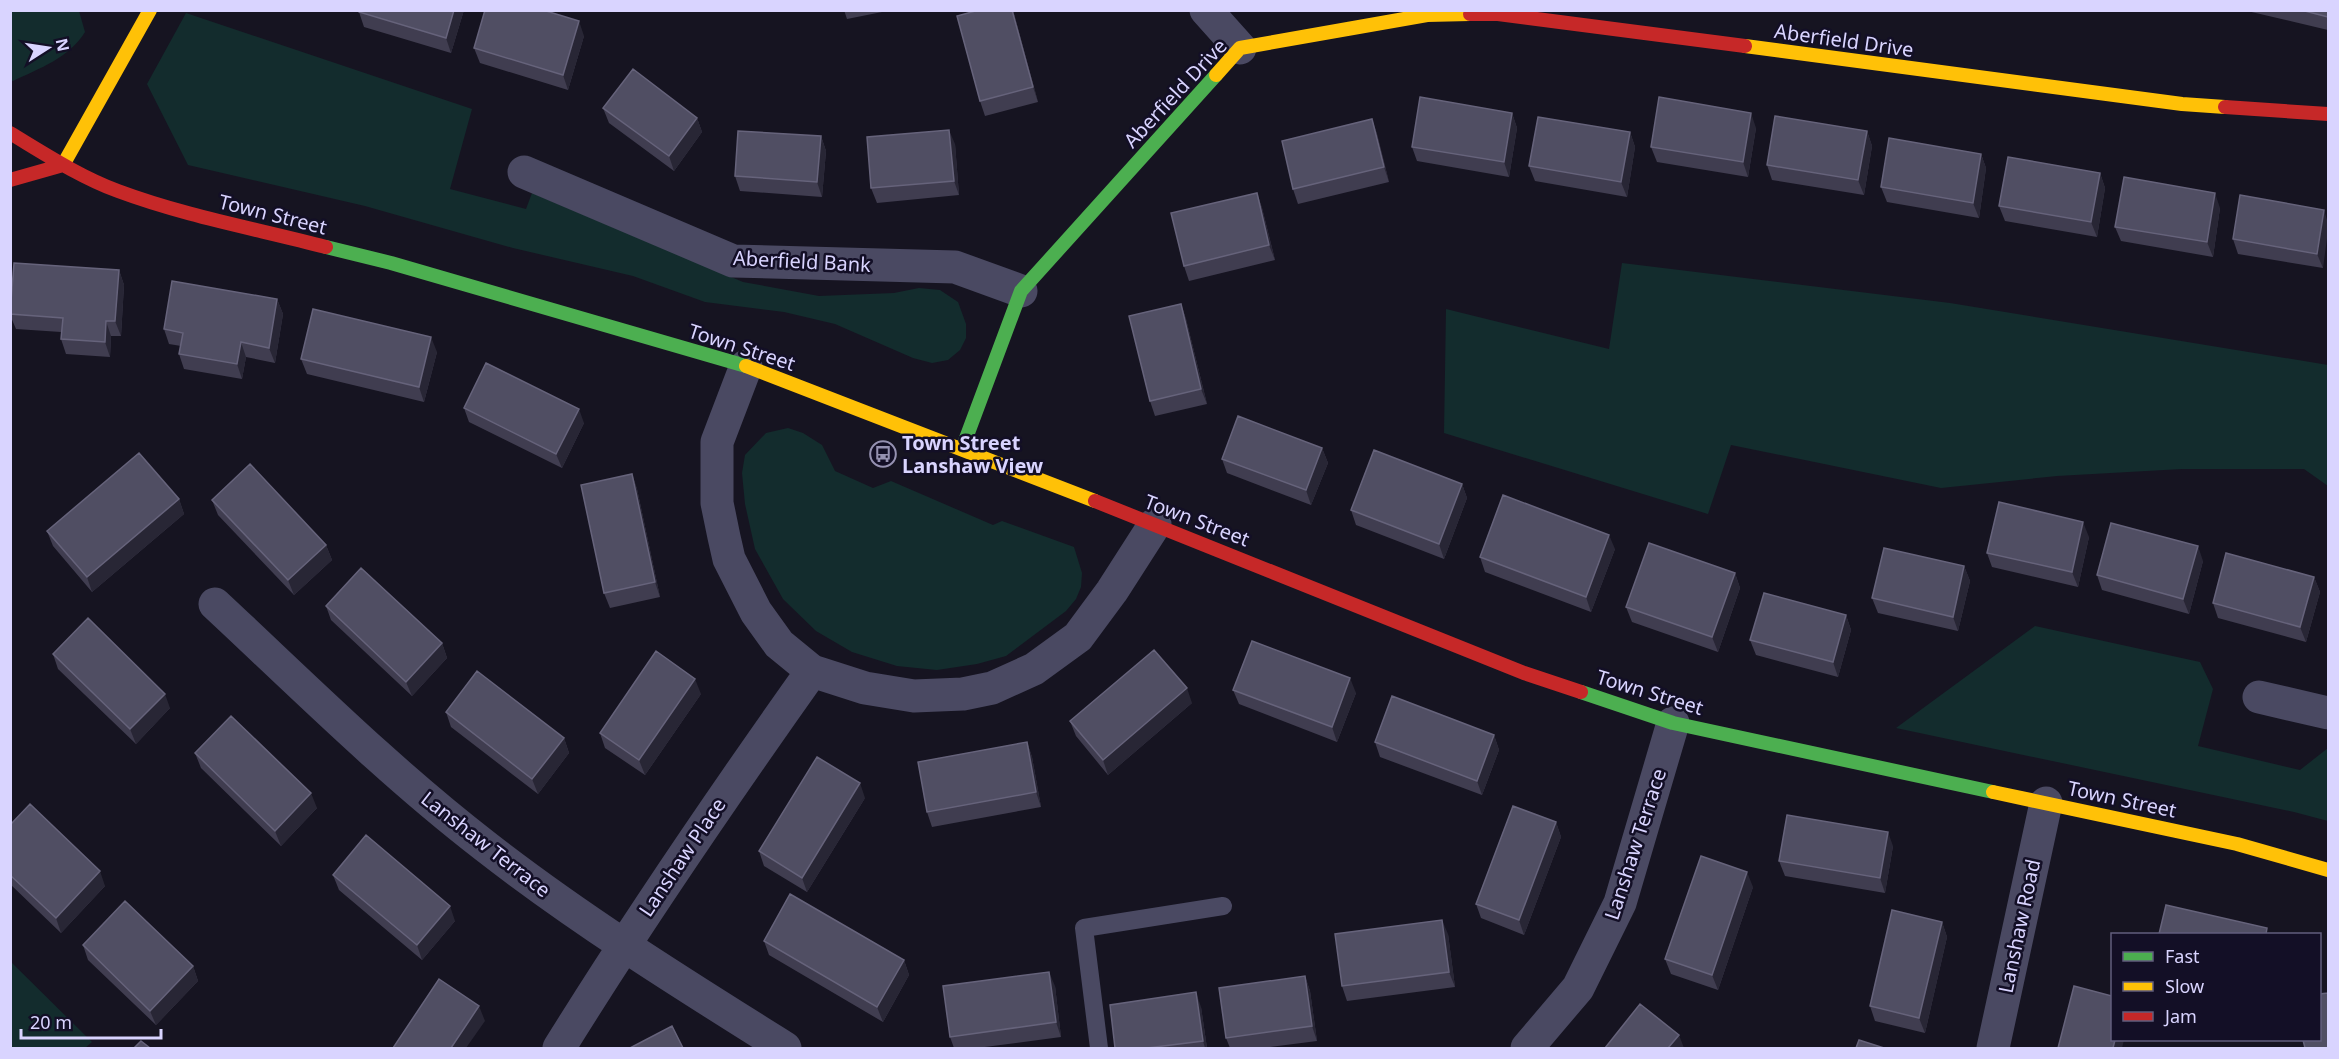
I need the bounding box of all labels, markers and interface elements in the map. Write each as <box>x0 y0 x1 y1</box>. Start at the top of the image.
street label: Aberfield Drive <box>1773 17 1915 63</box>
north arrow <box>18 18 78 78</box>
street label: Aberfield Drive <box>1117 33 1233 153</box>
text: N <box>51 36 75 54</box>
street label: Town Street <box>216 188 330 240</box>
street label: Aberfield Bank <box>732 244 872 278</box>
street label: Town Street <box>685 317 799 377</box>
place label: Town Street Lanshaw View <box>902 429 1043 479</box>
bus stop icon: Town Street Lanshaw View <box>868 439 898 469</box>
street label: Town Street <box>1141 488 1253 552</box>
street label: Town Street <box>1593 663 1707 721</box>
street label: Lanshaw Terrace <box>1598 765 1672 923</box>
street label: Town Street <box>2065 774 2179 824</box>
street label: Lanshaw Terrace <box>416 785 556 903</box>
street label: Lanshaw Place <box>632 792 732 922</box>
street label: Lanshaw Road <box>1992 857 2046 995</box>
legend <box>2111 933 2321 1041</box>
text: Fast <box>2165 944 2200 968</box>
text: Slow <box>2165 974 2204 998</box>
scale bar <box>21 1002 160 1040</box>
text: Jam <box>2163 1004 2197 1028</box>
text: 20 m <box>30 1010 72 1034</box>

